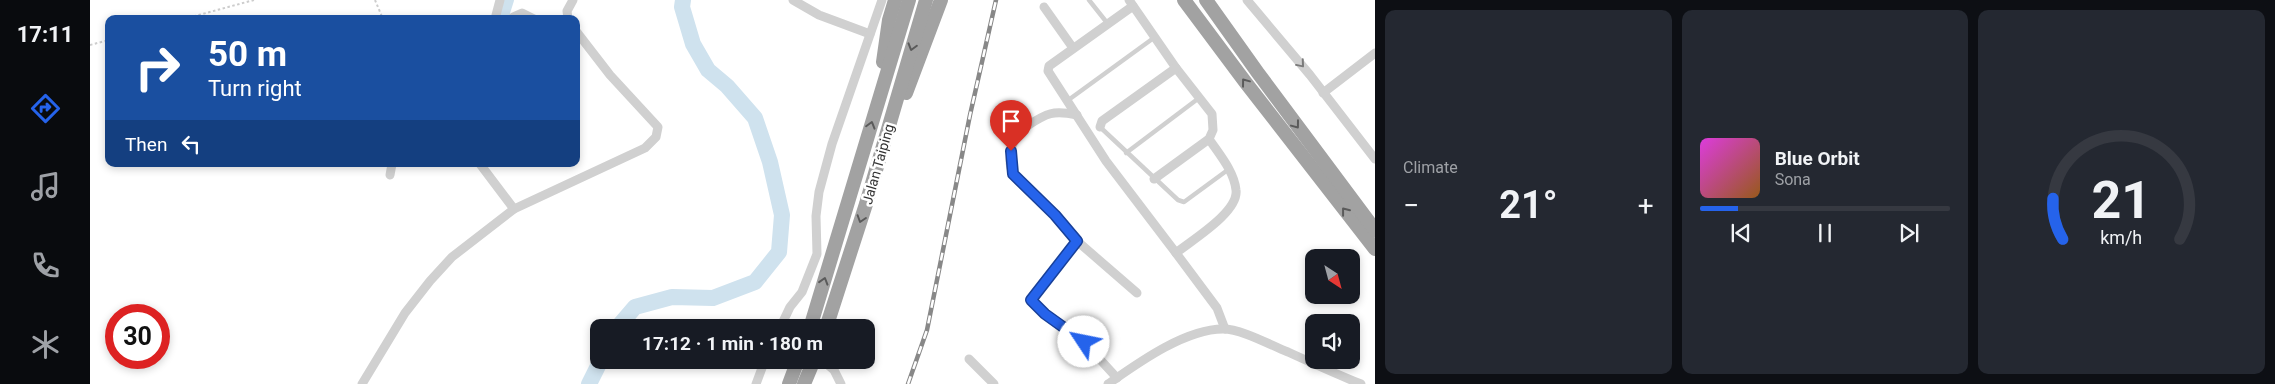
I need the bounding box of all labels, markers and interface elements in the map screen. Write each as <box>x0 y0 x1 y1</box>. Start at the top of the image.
text: 17:11 <box>17 22 73 47</box>
text: 50 m <box>208 34 287 75</box>
icon: right <box>125 35 190 100</box>
one-way arrow <box>908 42 918 50</box>
one-way arrow <box>1295 58 1304 67</box>
text: Turn right <box>208 76 302 101</box>
one-way arrow <box>1243 79 1251 88</box>
icon: directions <box>28 91 63 126</box>
pin <box>990 100 1032 151</box>
icon: arrive <box>997 107 1025 135</box>
one-way arrow <box>1290 119 1299 129</box>
street label: Jalan Taiping <box>859 122 897 206</box>
one-way arrow <box>866 122 876 130</box>
icon: left <box>177 130 205 158</box>
text: Then <box>125 133 167 156</box>
text: Blue Orbit <box>1775 147 1860 170</box>
text: Climate <box>1403 158 1458 177</box>
icon: music <box>28 169 63 204</box>
text: Sona <box>1775 170 1811 189</box>
text: 21 <box>2092 170 2151 231</box>
text: 21° <box>1499 183 1558 227</box>
text: − <box>1403 189 1419 222</box>
text: + <box>1638 189 1654 222</box>
one-way arrow <box>1342 207 1351 217</box>
one-way arrow <box>857 215 867 223</box>
icon: previous <box>1727 219 1755 247</box>
icon: pause <box>1811 219 1839 247</box>
icon: next <box>1895 219 1923 247</box>
text: km/h <box>2101 227 2143 248</box>
icon: phone <box>28 248 63 283</box>
north arrow <box>1305 249 1360 304</box>
map controls <box>1305 249 1360 369</box>
one-way arrow <box>819 277 829 286</box>
speed limit sign: 30 <box>105 304 170 369</box>
button: sound <box>1305 314 1360 369</box>
position arrow <box>1057 315 1109 367</box>
icon: climate <box>28 327 63 362</box>
text: 17:12 · 1 min · 180 m <box>642 332 823 355</box>

